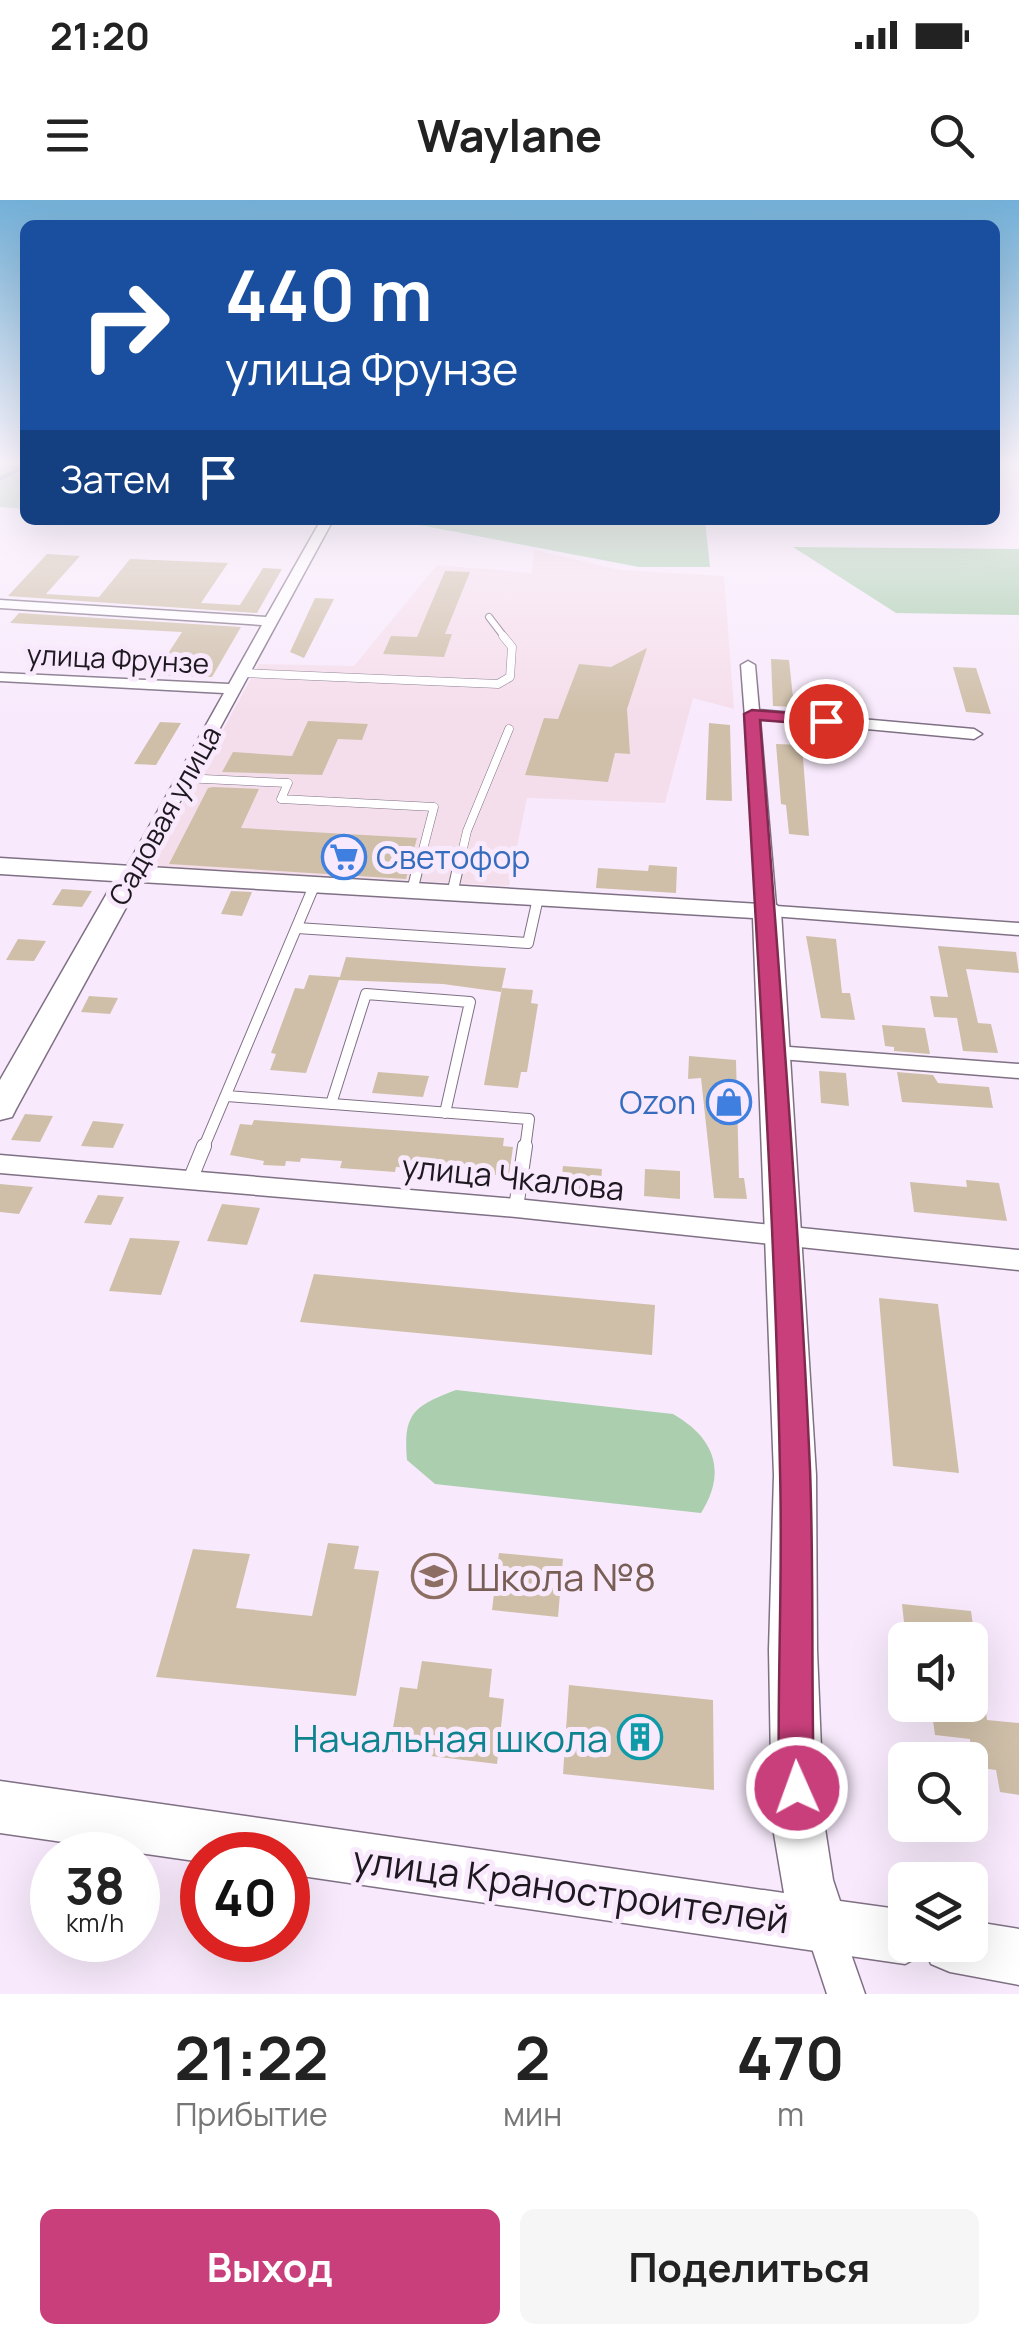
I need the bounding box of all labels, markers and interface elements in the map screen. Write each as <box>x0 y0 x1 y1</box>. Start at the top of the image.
text: 21:20 <box>50 9 150 61</box>
text: Waylane <box>417 104 602 166</box>
icon: menu <box>40 108 95 163</box>
icon: search <box>924 108 979 163</box>
text: 440 m <box>225 246 432 342</box>
icon: right <box>60 260 190 390</box>
text: улица Фрунзе <box>225 337 518 399</box>
icon: arrive <box>191 450 246 505</box>
text: Затем <box>60 452 171 504</box>
street label: улица Фрунзе <box>26 634 210 682</box>
pin <box>784 679 869 764</box>
icon: arrive <box>799 694 854 749</box>
street label: Садовая улица <box>99 718 229 912</box>
supermarket icon: Светофор <box>321 834 367 880</box>
place label: Светофор <box>376 835 530 879</box>
shop icon: Ozon <box>706 1079 752 1125</box>
place label: Ozon <box>619 1080 696 1124</box>
street label: улица Чкалова <box>400 1143 626 1211</box>
place label: Школа №8 <box>466 1550 656 1602</box>
school or university icon: Школа №8 <box>411 1553 457 1599</box>
map controls <box>888 1622 988 1962</box>
button: sound <box>888 1622 988 1722</box>
place label: Начальная школа <box>293 1711 608 1763</box>
building icon: Начальная школа <box>617 1714 663 1760</box>
position arrow <box>745 1736 849 1840</box>
button: search <box>888 1742 988 1842</box>
speed limit sign: 40 <box>180 1832 310 1962</box>
street label: улица Краностроителей <box>350 1832 792 1944</box>
text: 38 <box>65 1851 125 1919</box>
button: layers <box>888 1862 988 1962</box>
text: km/h <box>66 1905 124 1940</box>
text: 21:22 <box>174 2016 328 2098</box>
text: 2 <box>515 2016 550 2098</box>
text: 470 <box>737 2016 845 2098</box>
text: Прибытие <box>175 2092 328 2136</box>
text: мин <box>503 2092 562 2136</box>
text: m <box>777 2092 804 2136</box>
button: Выход <box>40 2209 500 2324</box>
button: Поделиться <box>520 2209 979 2324</box>

